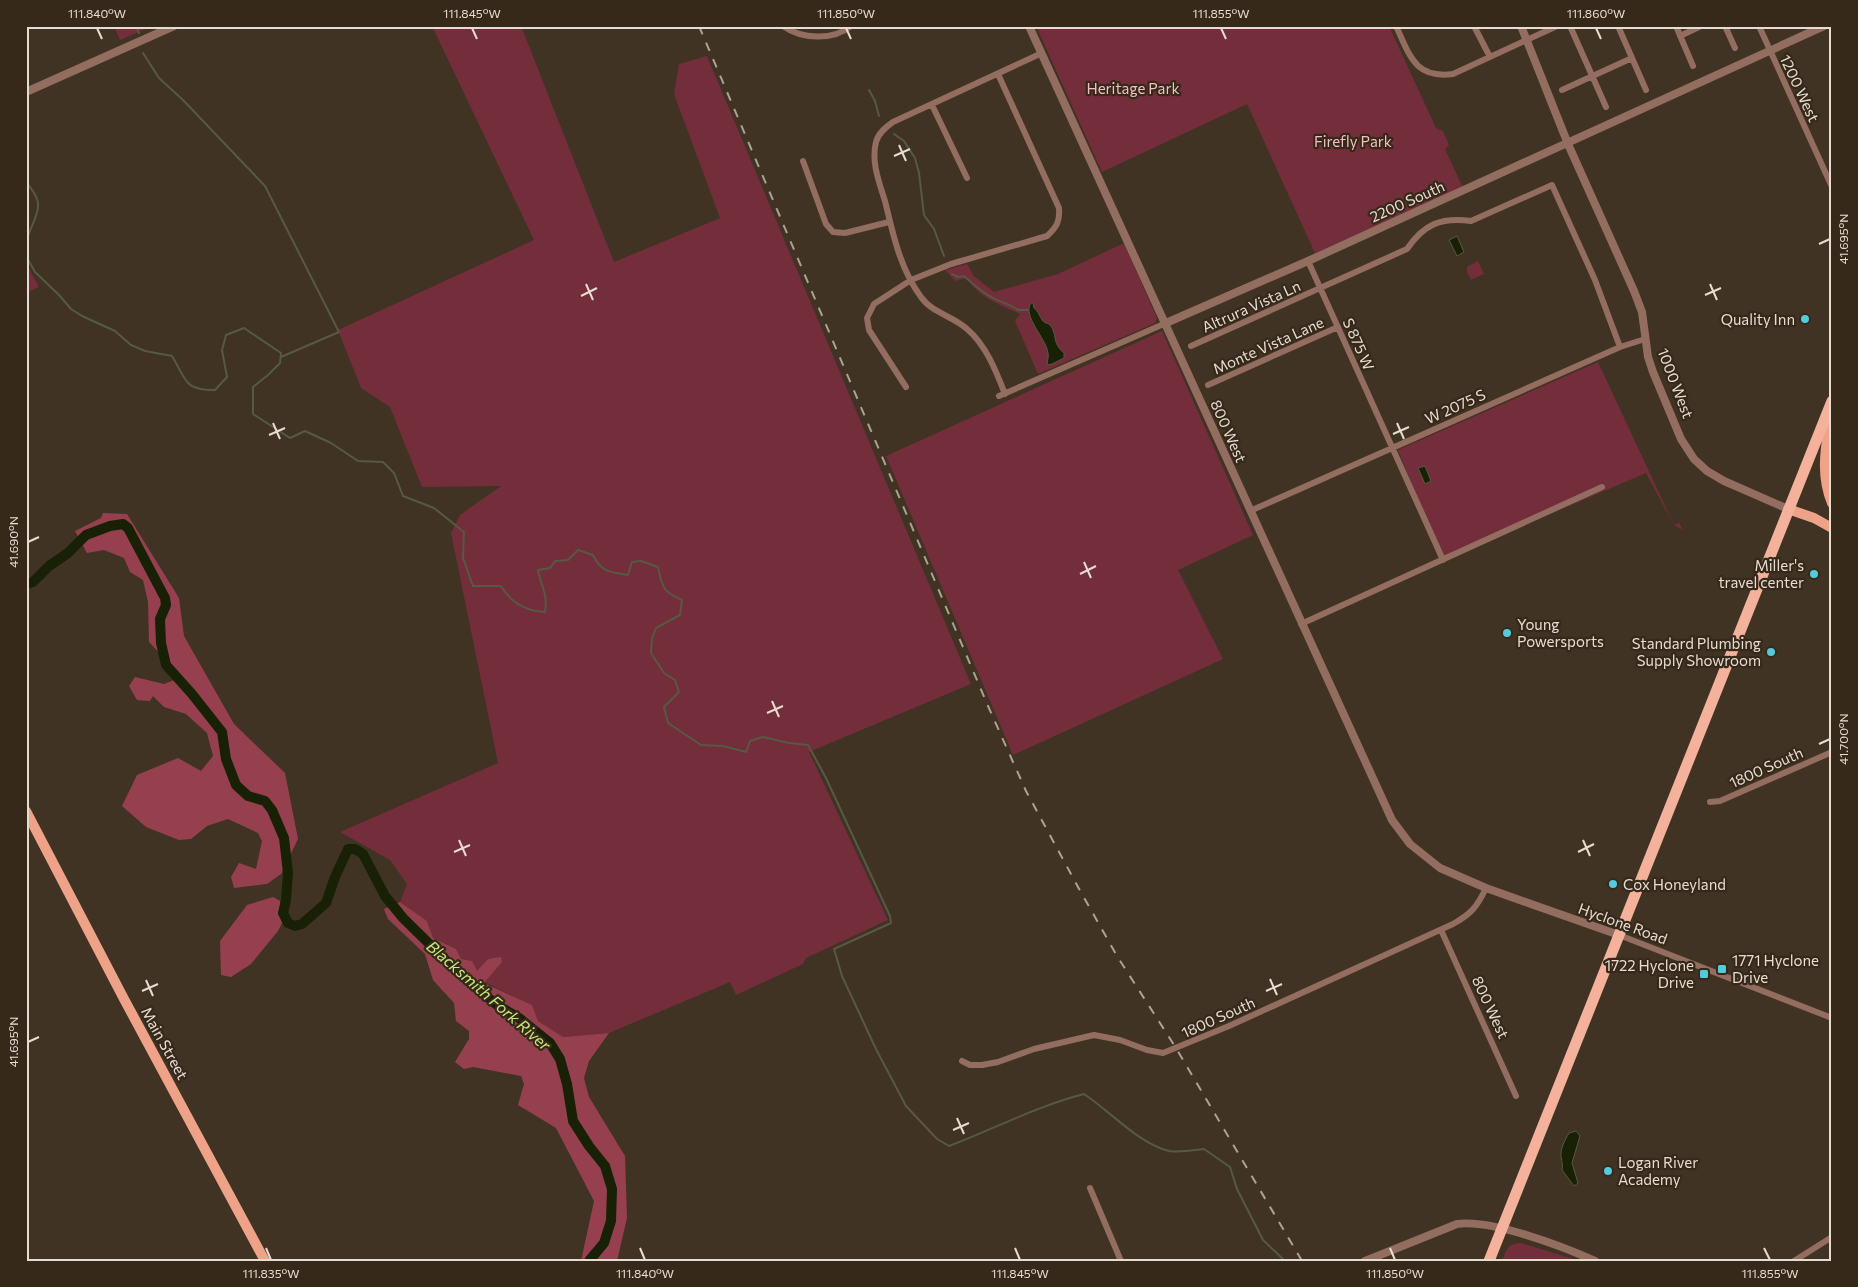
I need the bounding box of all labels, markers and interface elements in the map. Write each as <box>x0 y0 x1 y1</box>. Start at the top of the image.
text: 111.840°W <box>68 6 126 20</box>
text: 111.845°W <box>443 6 501 20</box>
text: 111.850°W <box>817 6 875 20</box>
text: 111.855°W <box>1193 6 1249 20</box>
text: 111.860°W <box>1567 6 1625 20</box>
street label: 1200 West <box>1777 51 1823 125</box>
park label: Heritage Park <box>1086 79 1180 97</box>
park label: Firefly Park <box>1314 132 1392 150</box>
street label: 2200 South <box>1367 177 1447 225</box>
text: 41.695°N <box>1836 214 1850 264</box>
street label: Altrura Vista Ln <box>1199 276 1303 336</box>
place label: Quality Inn <box>1721 310 1795 328</box>
street label: Monte Vista Lane <box>1210 312 1326 378</box>
marker: Quality Inn <box>1799 313 1811 325</box>
street label: S 875 W <box>1340 315 1378 373</box>
street label: 1000 West <box>1654 345 1698 421</box>
street label: W 2075 S <box>1422 385 1488 427</box>
street label: 800 West <box>1207 397 1251 465</box>
text: 41.690°N <box>6 516 20 568</box>
place label: Miller's travel center <box>1718 556 1804 591</box>
marker: Miller's travel center <box>1808 568 1820 580</box>
place label: Young Powersports <box>1517 615 1604 650</box>
marker: Young Powersports <box>1501 627 1513 639</box>
place label: Standard Plumbing Supply Showroom <box>1632 634 1761 669</box>
marker: Standard Plumbing Supply Showroom <box>1765 646 1777 658</box>
text: 41.700°N <box>1836 713 1850 765</box>
street label: 1800 South <box>1726 743 1806 791</box>
place label: Cox Honeyland <box>1623 875 1726 893</box>
marker: Cox Honeyland <box>1607 878 1619 890</box>
street label: Hyclone Road <box>1576 899 1670 947</box>
water label: Blacksmith Fork River <box>423 936 555 1054</box>
place label: 1771 Hyclone Drive <box>1732 951 1819 986</box>
place label: 1722 Hyclone Drive <box>1605 956 1694 991</box>
marker: 1771 Hyclone Drive <box>1716 963 1728 975</box>
marker: 1722 Hyclone Drive <box>1698 968 1710 980</box>
street label: 800 West <box>1469 973 1513 1041</box>
street label: 1800 South <box>1178 993 1258 1041</box>
street label: Main Street <box>138 1004 192 1082</box>
text: 41.695°N <box>6 1017 20 1067</box>
place label: Logan River Academy <box>1618 1153 1698 1188</box>
marker: Logan River Academy <box>1602 1165 1614 1177</box>
text: 111.835°W <box>243 1266 299 1280</box>
text: 111.840°W <box>616 1266 674 1280</box>
text: 111.845°W <box>991 1266 1049 1280</box>
text: 111.850°W <box>1366 1266 1424 1280</box>
text: 111.855°W <box>1742 1266 1798 1280</box>

